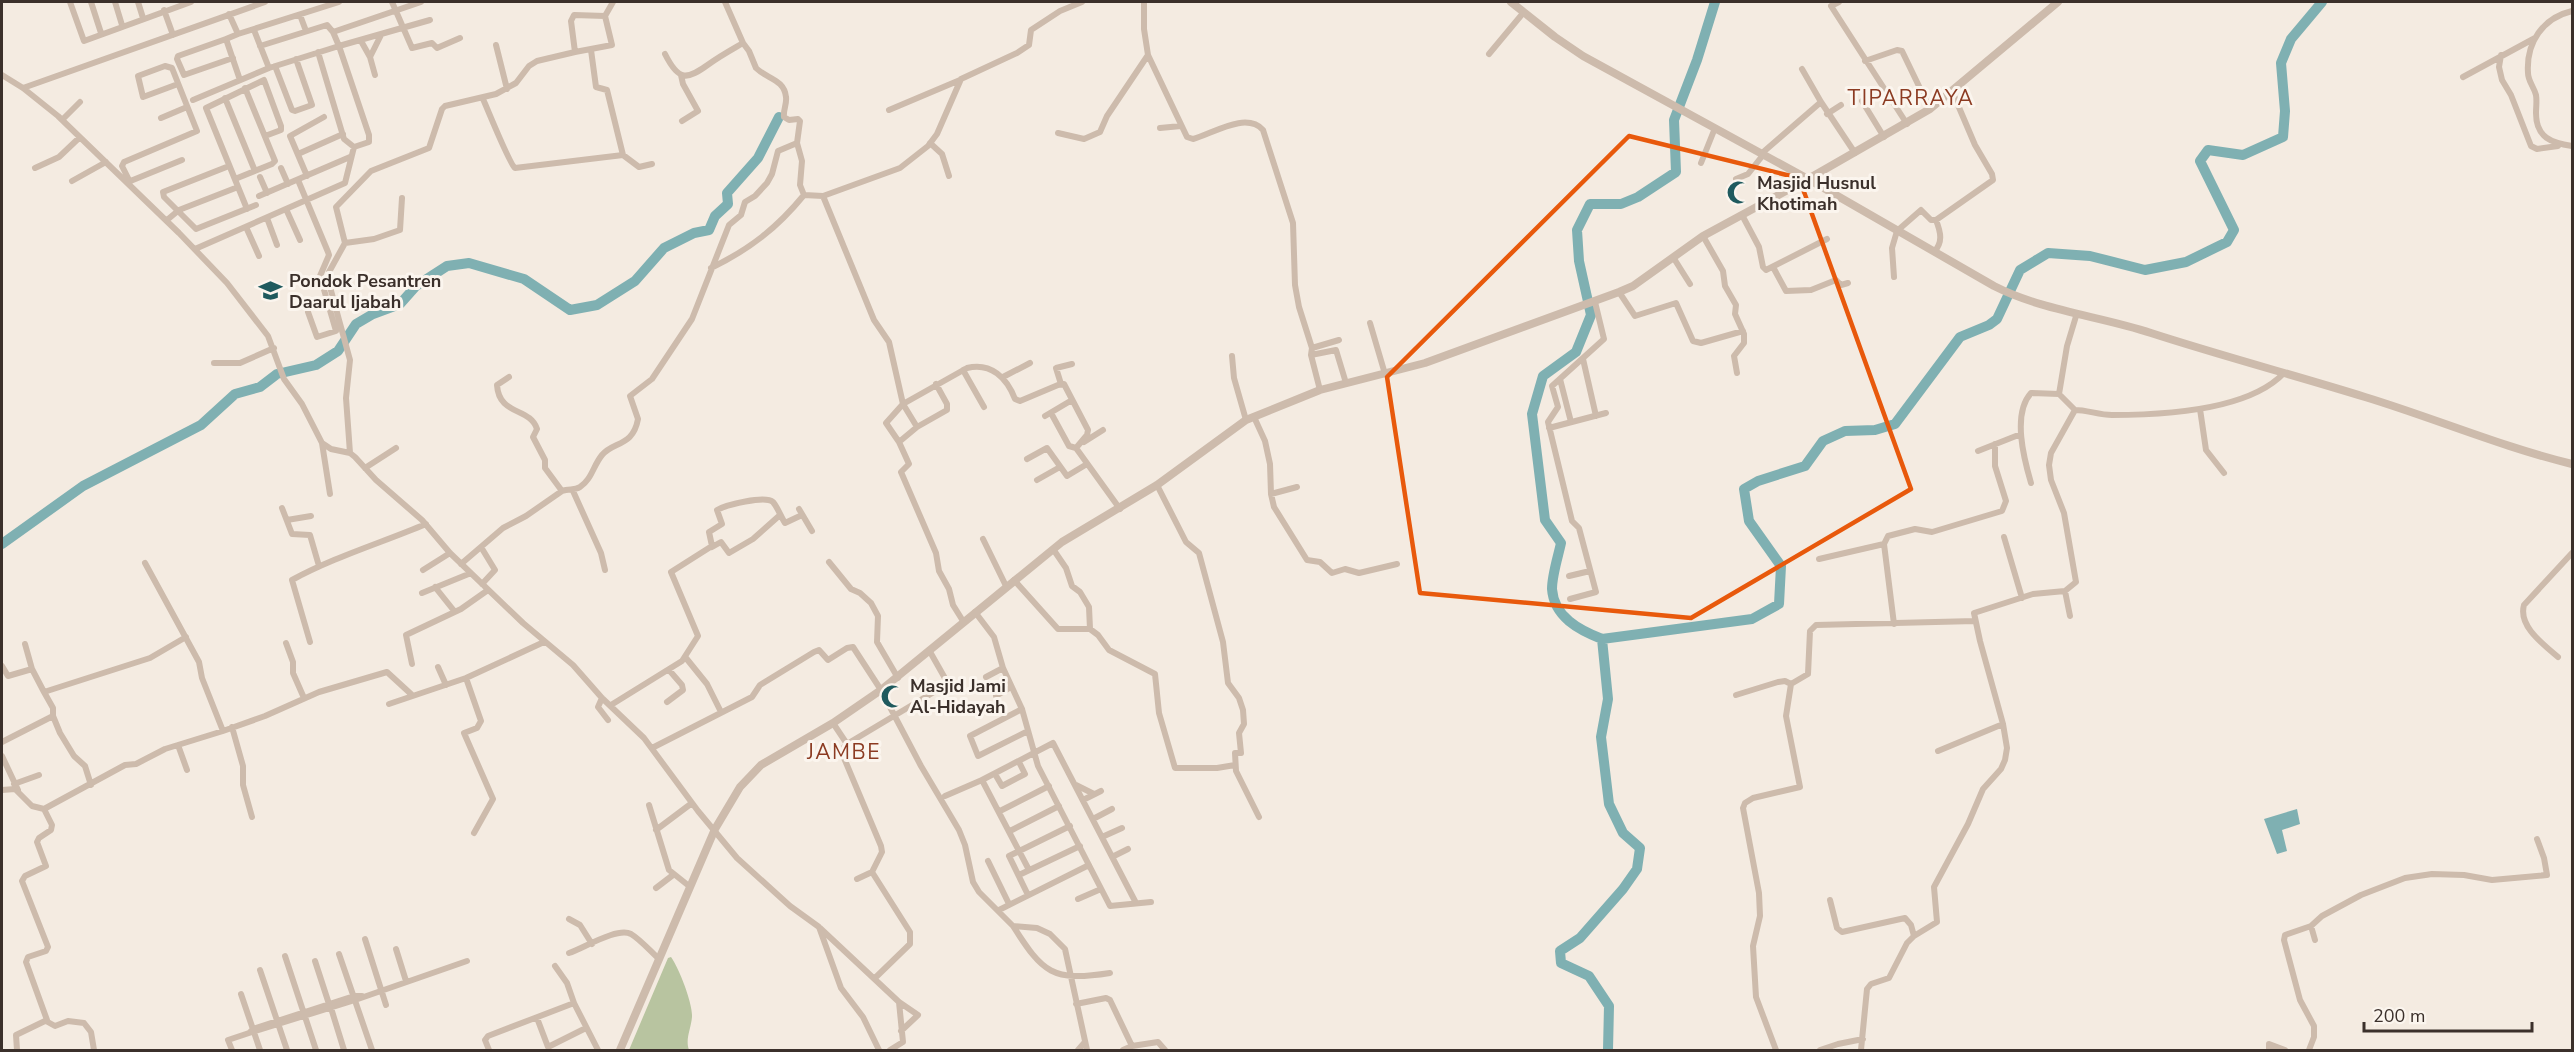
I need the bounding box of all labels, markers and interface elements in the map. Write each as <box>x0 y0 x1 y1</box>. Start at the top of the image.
district label: TIPARRAYA <box>1848 84 1974 112</box>
place label: Masjid Husnul Khotimah <box>1757 171 1876 216</box>
mosque icon: Masjid Husnul Khotimah <box>1726 180 1752 206</box>
place label: Pondok Pesantren Daarul Ijabah <box>289 269 441 314</box>
school or university icon: Pondok Pesantren Daarul Ijabah <box>258 278 284 304</box>
place label: Masjid Jami Al-Hidayah <box>910 674 1006 719</box>
mosque icon: Masjid Jami Al-Hidayah <box>879 683 905 709</box>
district label: JAMBE <box>806 738 881 766</box>
scale bar <box>2364 995 2532 1033</box>
text: 200 m <box>2373 1004 2425 1028</box>

